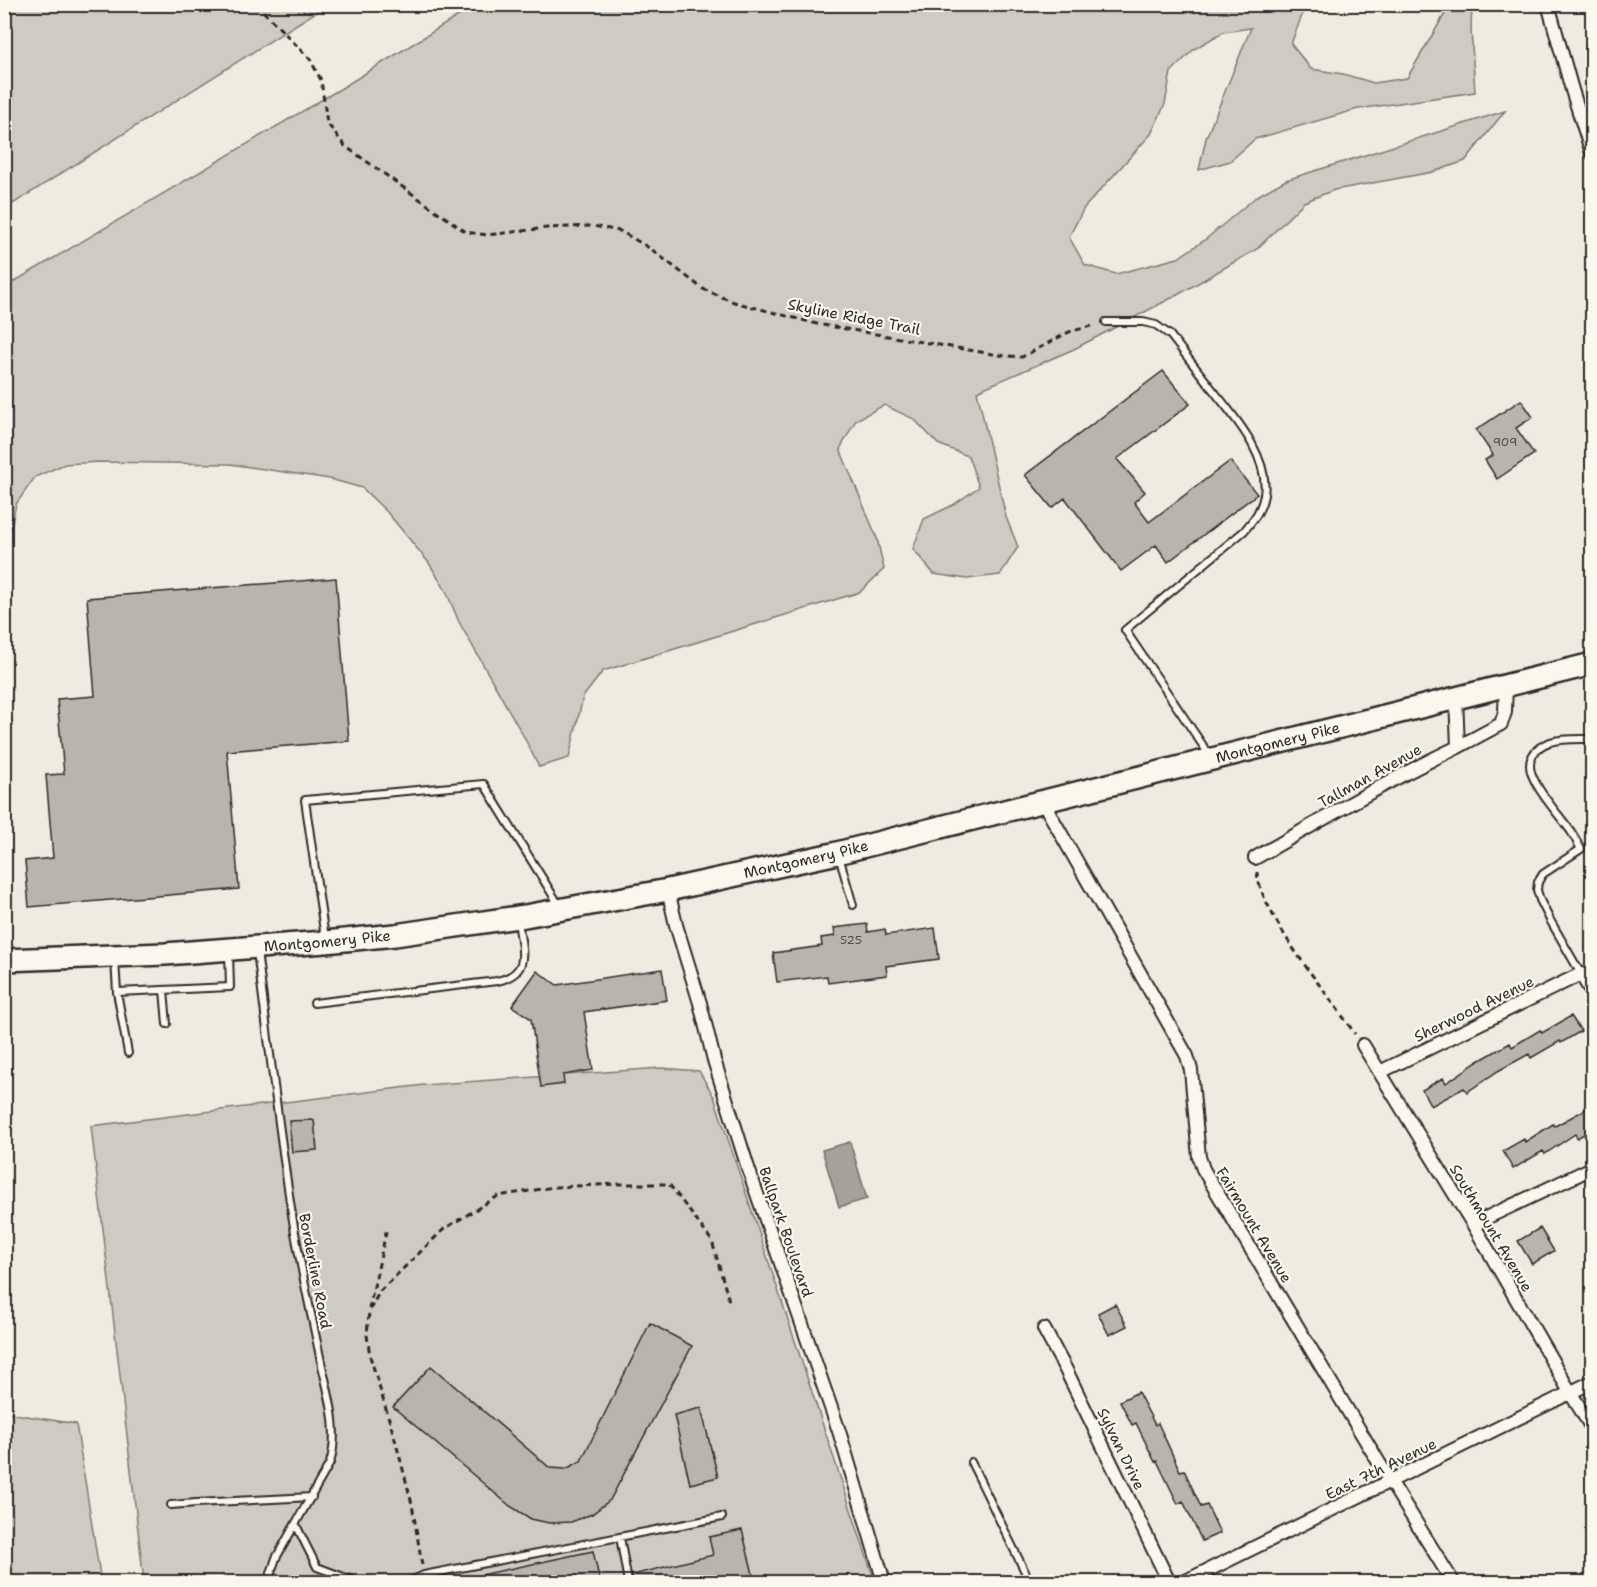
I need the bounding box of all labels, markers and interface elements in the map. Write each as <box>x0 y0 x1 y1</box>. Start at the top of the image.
street label: Skyline Ridge Trail <box>786 294 923 340</box>
house number: 909 <box>1493 434 1517 450</box>
street label: Montgomery Pike <box>1214 717 1342 768</box>
street label: Tallman Avenue <box>1315 739 1425 813</box>
street label: Montgomery Pike <box>742 836 871 883</box>
street label: Montgomery Pike <box>263 925 392 957</box>
house number: 525 <box>840 932 862 948</box>
street label: Sherwood Avenue <box>1411 971 1537 1047</box>
street label: Southmount Avenue <box>1445 1161 1537 1295</box>
street label: Fairmount Avenue <box>1212 1163 1296 1287</box>
street label: Ballpark Boulevard <box>754 1164 818 1300</box>
street label: Borderline Road <box>294 1212 336 1331</box>
street label: Sylvan Drive <box>1093 1405 1149 1493</box>
street label: East 7th Avenue <box>1322 1433 1440 1505</box>

